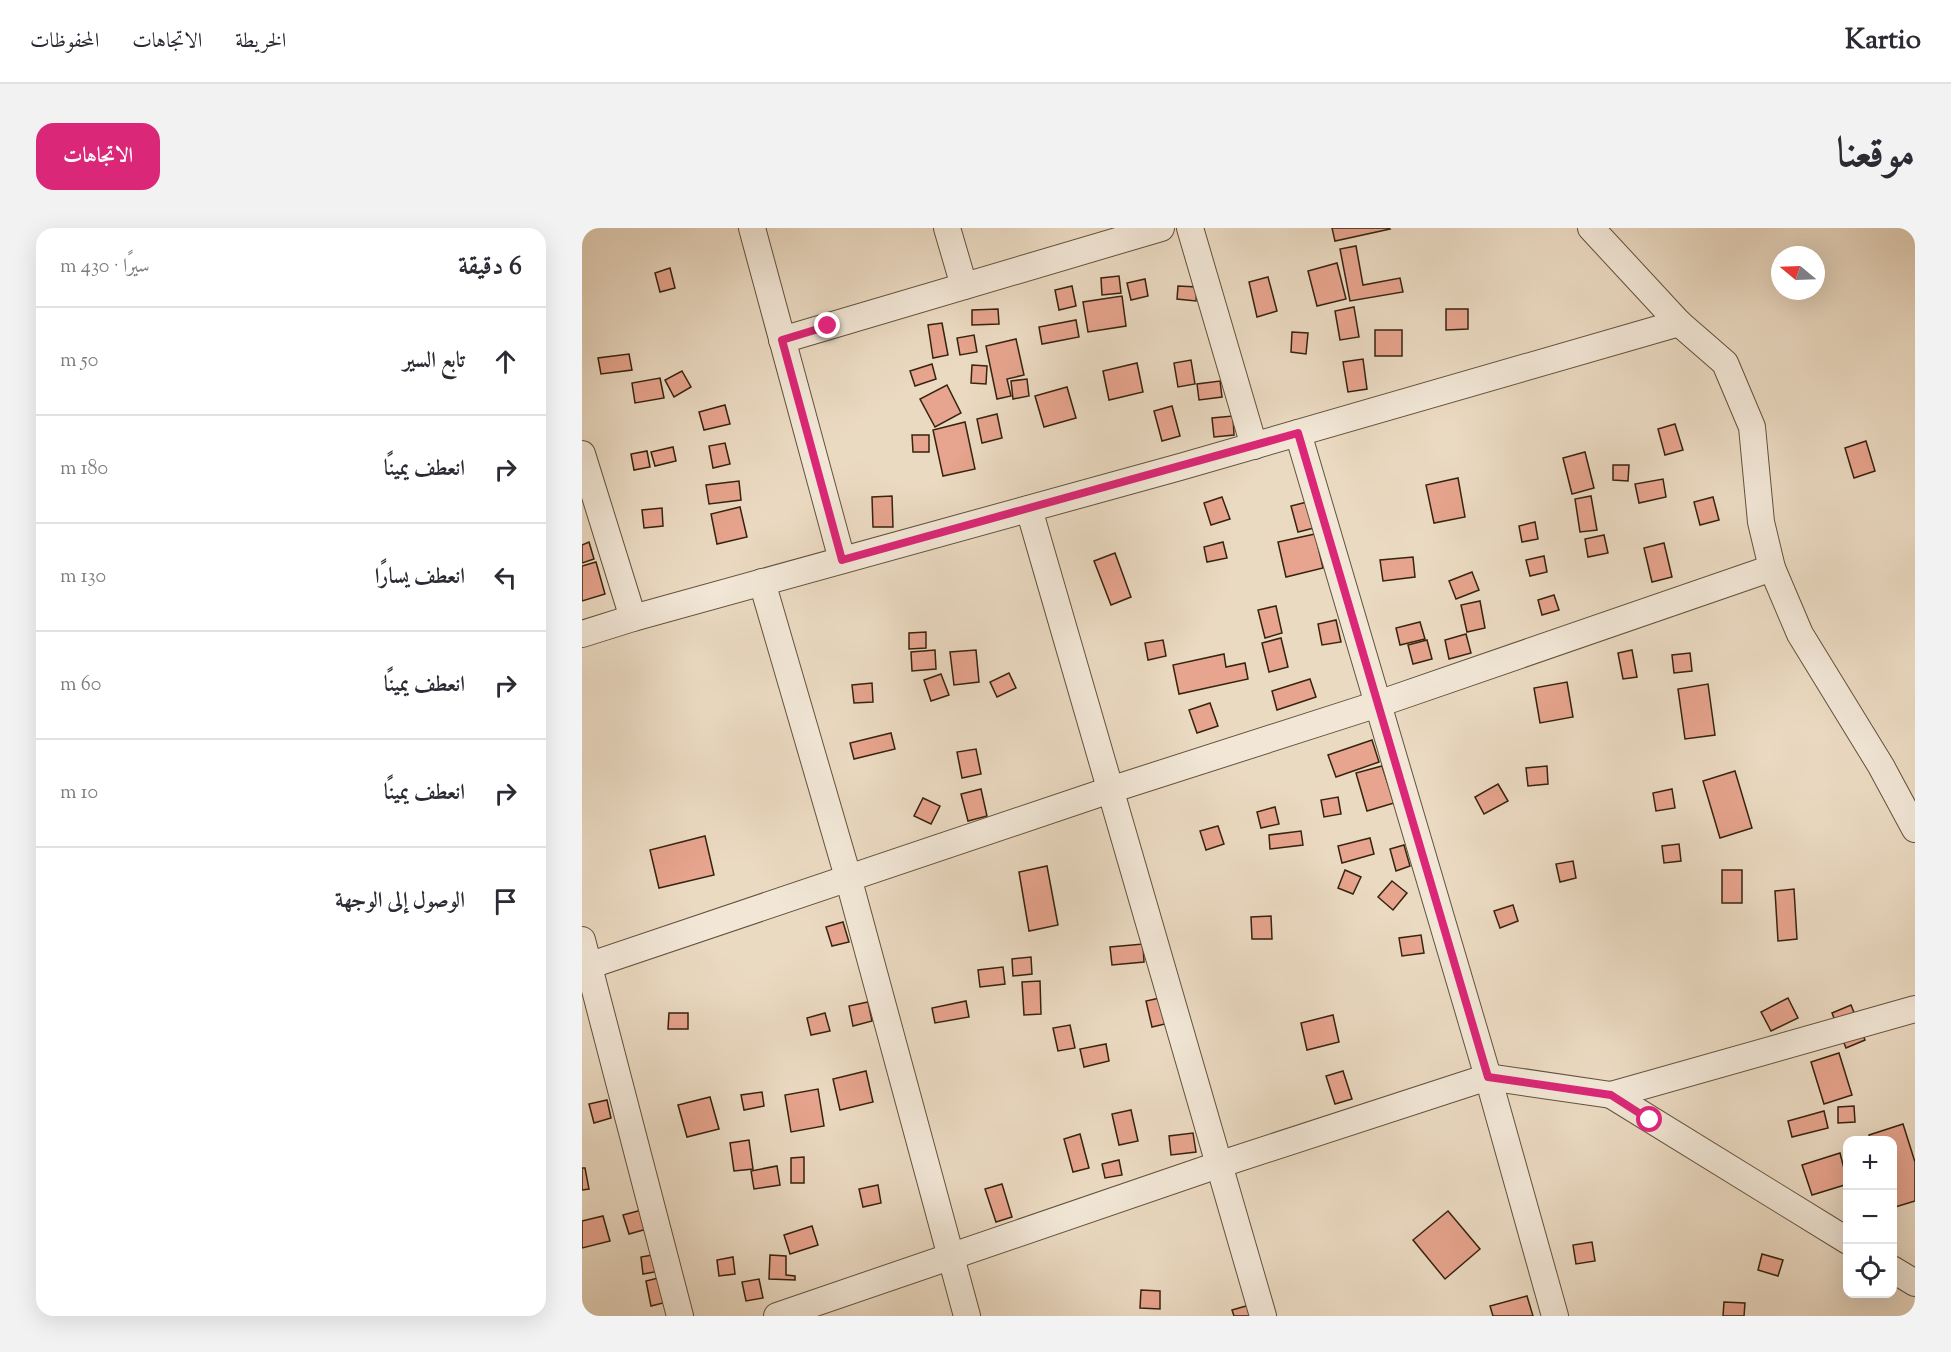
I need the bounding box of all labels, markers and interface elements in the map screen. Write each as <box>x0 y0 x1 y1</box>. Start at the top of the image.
text: Kartio <box>1845 21 1921 61</box>
text: المحفوظات <box>30 27 99 57</box>
text: الاتجاهات <box>132 27 202 57</box>
text: الخريطة <box>235 27 286 57</box>
button: الاتجاهات <box>36 123 160 190</box>
text: موقعنا <box>1837 126 1915 186</box>
north arrow <box>1771 246 1825 300</box>
text: 6 دقيقة <box>458 249 522 286</box>
text: سيرًا · 430 m <box>60 253 150 282</box>
route end <box>814 312 840 338</box>
icon: ahead <box>489 345 522 378</box>
text: تابع السير <box>403 346 465 378</box>
text: 50 m <box>60 347 98 376</box>
icon: right <box>489 453 522 486</box>
text: انعطف يمينًا <box>384 454 465 486</box>
text: 180 m <box>60 455 108 484</box>
icon: left <box>489 561 522 594</box>
text: انعطف يسارًا <box>375 562 465 594</box>
text: 130 m <box>60 563 106 592</box>
icon: right <box>489 669 522 702</box>
text: انعطف يمينًا <box>384 670 465 702</box>
text: 60 m <box>60 671 101 700</box>
icon: right <box>489 777 522 810</box>
text: انعطف يمينًا <box>384 778 465 810</box>
text: 10 m <box>60 779 98 808</box>
icon: arrive <box>489 885 522 918</box>
text: الوصول إلى الوجهة <box>335 886 465 918</box>
route start <box>1636 1106 1662 1132</box>
map controls <box>1843 1136 1897 1298</box>
button: + <box>1843 1136 1897 1190</box>
button: − <box>1843 1190 1897 1244</box>
button: locate <box>1843 1244 1897 1298</box>

